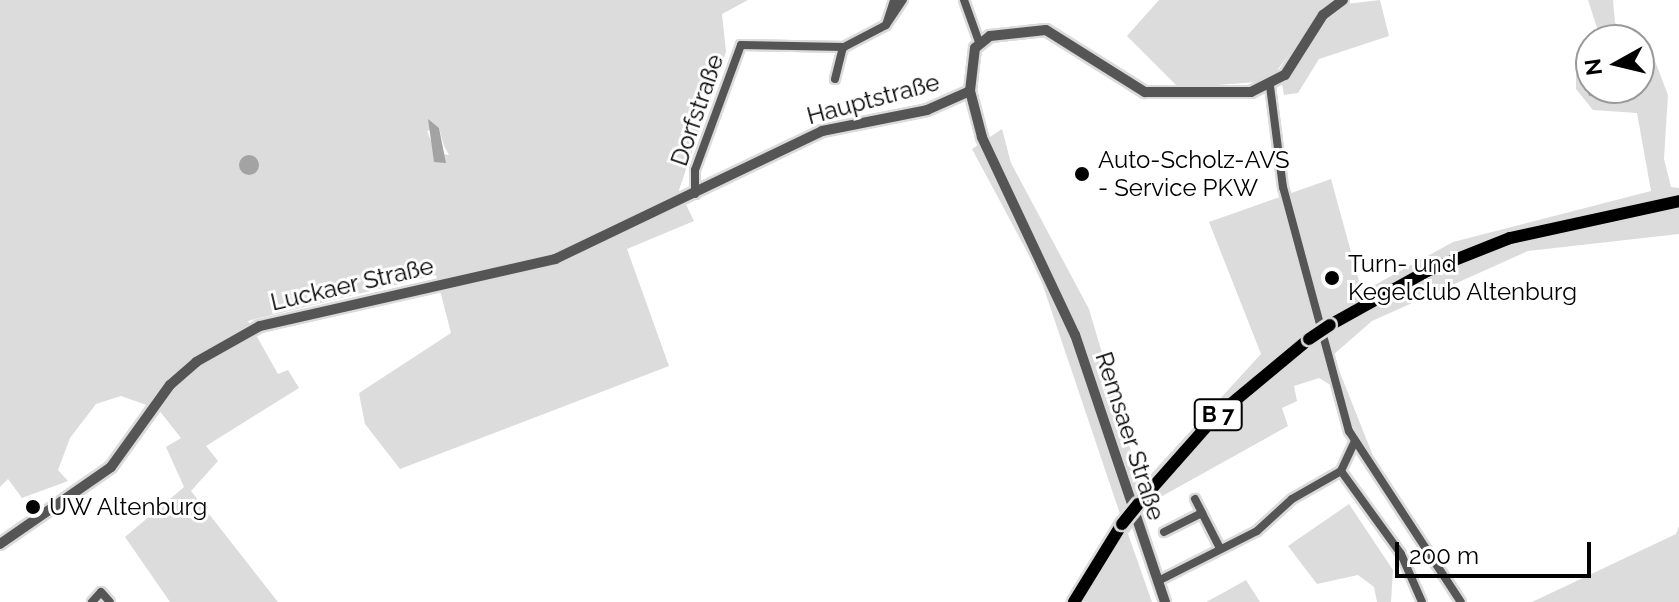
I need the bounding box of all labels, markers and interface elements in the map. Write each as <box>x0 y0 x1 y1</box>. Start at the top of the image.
north arrow <box>1575 24 1655 104</box>
street label: Dorfstraße <box>664 50 730 170</box>
text: N <box>1579 57 1607 77</box>
street label: Hauptstraße <box>804 67 942 131</box>
place label: Auto-Scholz-AVS - Service PKW <box>1098 146 1290 202</box>
marker: Auto-Scholz-AVS - Service PKW <box>1073 165 1091 183</box>
place label: Turn- und Kegelclub Altenburg <box>1348 250 1578 306</box>
street label: Luckaer Straße <box>267 251 437 317</box>
marker: Turn- und Kegelclub Altenburg <box>1323 269 1341 287</box>
street label: Remsaer Straße <box>1089 348 1171 524</box>
road number: B 7 <box>1192 397 1244 433</box>
place label: UW Altenburg <box>49 493 209 521</box>
marker: UW Altenburg <box>24 498 42 516</box>
scale bar <box>1399 526 1595 576</box>
text: 200 m <box>1409 541 1479 570</box>

